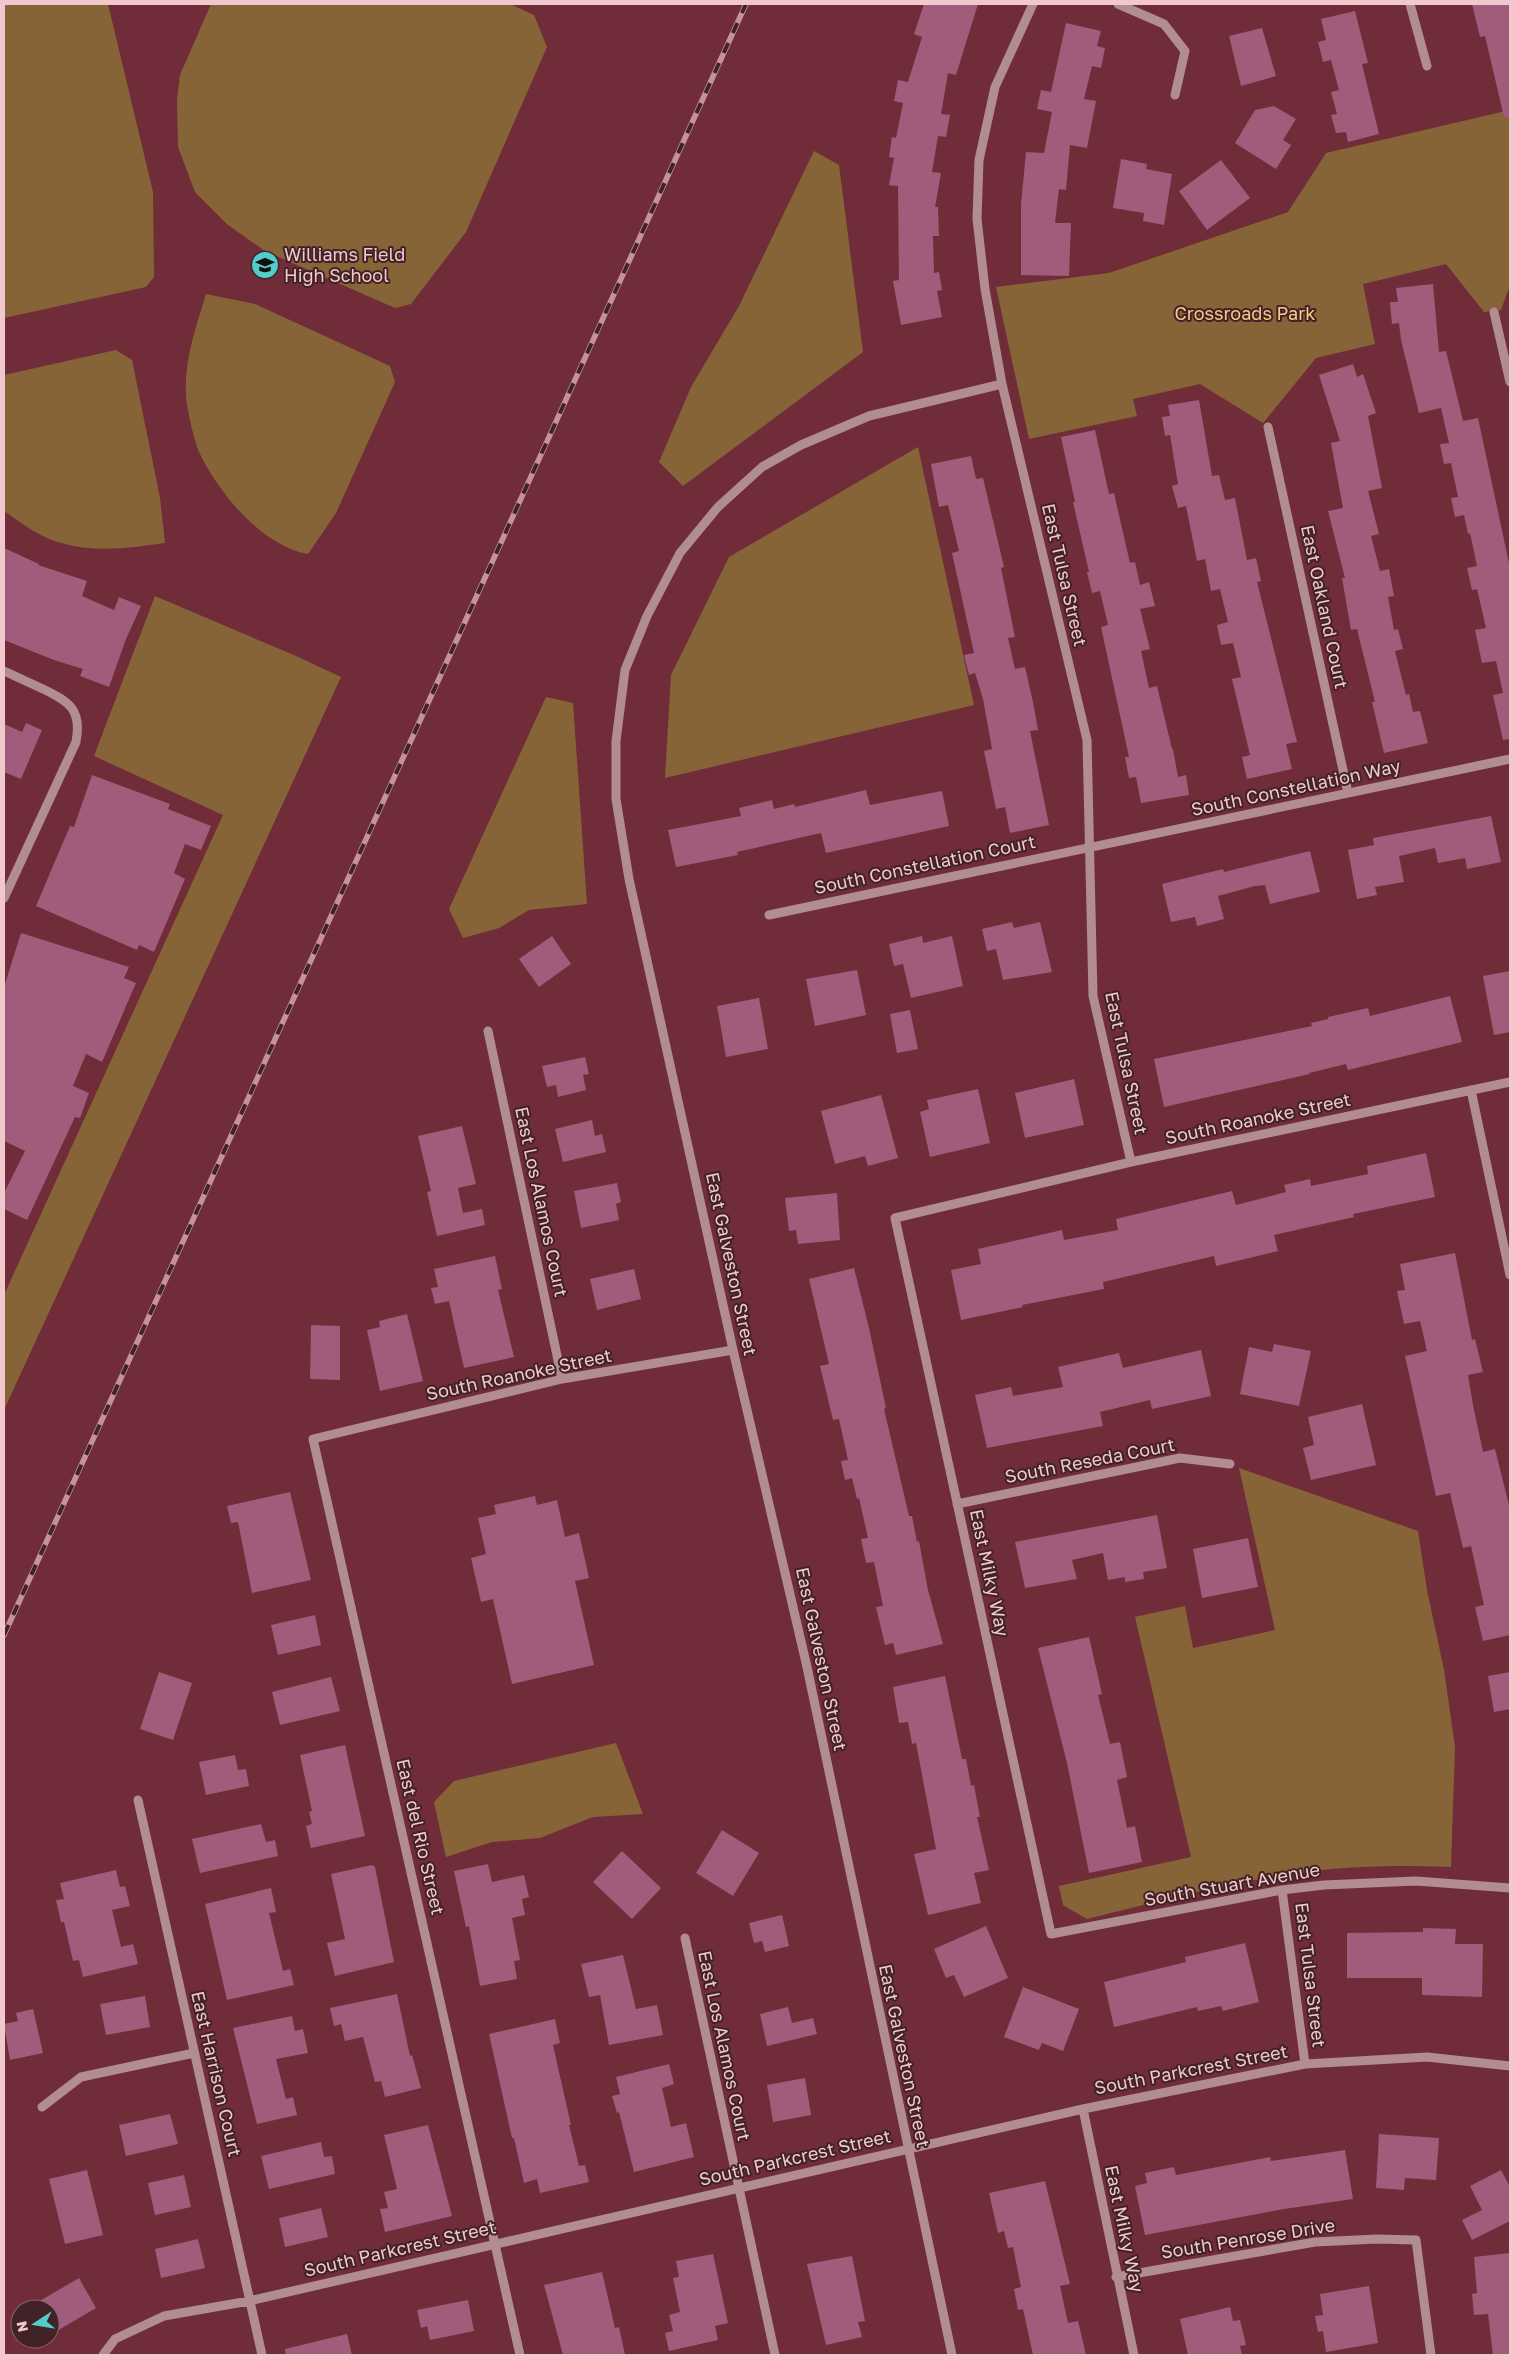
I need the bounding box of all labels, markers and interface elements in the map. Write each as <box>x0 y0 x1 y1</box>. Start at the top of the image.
place label: Williams Field High School <box>284 243 405 286</box>
school or university icon: Williams Field High School <box>250 250 280 280</box>
park label: Crossroads Park <box>1175 302 1315 324</box>
street label: East Tulsa Street <box>1038 501 1092 648</box>
street label: East Oakland Court <box>1297 523 1353 691</box>
street label: South Constellation Way <box>1189 754 1403 820</box>
street label: South Constellation Court <box>812 830 1037 898</box>
street label: East Tulsa Street <box>1101 989 1153 1136</box>
street label: South Roanoke Street <box>1163 1088 1352 1148</box>
street label: East Los Alamos Court <box>511 1105 573 1299</box>
street label: East Galveston Street <box>702 1170 762 1358</box>
street label: South Roanoke Street <box>424 1344 613 1404</box>
street label: South Reseda Court <box>1003 1433 1177 1487</box>
street label: East Milky Way <box>966 1507 1014 1638</box>
street label: East Galveston Street <box>792 1565 852 1753</box>
street label: East del Rio Street <box>392 1757 450 1917</box>
street label: South Stuart Avenue <box>1142 1858 1321 1910</box>
street label: East Tulsa Street <box>1291 1901 1331 2049</box>
street label: East Los Alamos Court <box>694 1949 756 2143</box>
street label: East Galveston Street <box>875 1962 935 2150</box>
street label: East Harrison Court <box>187 1989 247 2159</box>
street label: South Parkcrest Street <box>1092 2040 1289 2099</box>
street label: South Parkcrest Street <box>697 2124 893 2190</box>
street label: East Milky Way <box>1101 2163 1149 2294</box>
street label: South Penrose Drive <box>1159 2213 1336 2263</box>
street label: South Parkcrest Street <box>302 2215 498 2281</box>
north arrow <box>10 2299 60 2349</box>
text: N <box>12 2320 31 2334</box>

